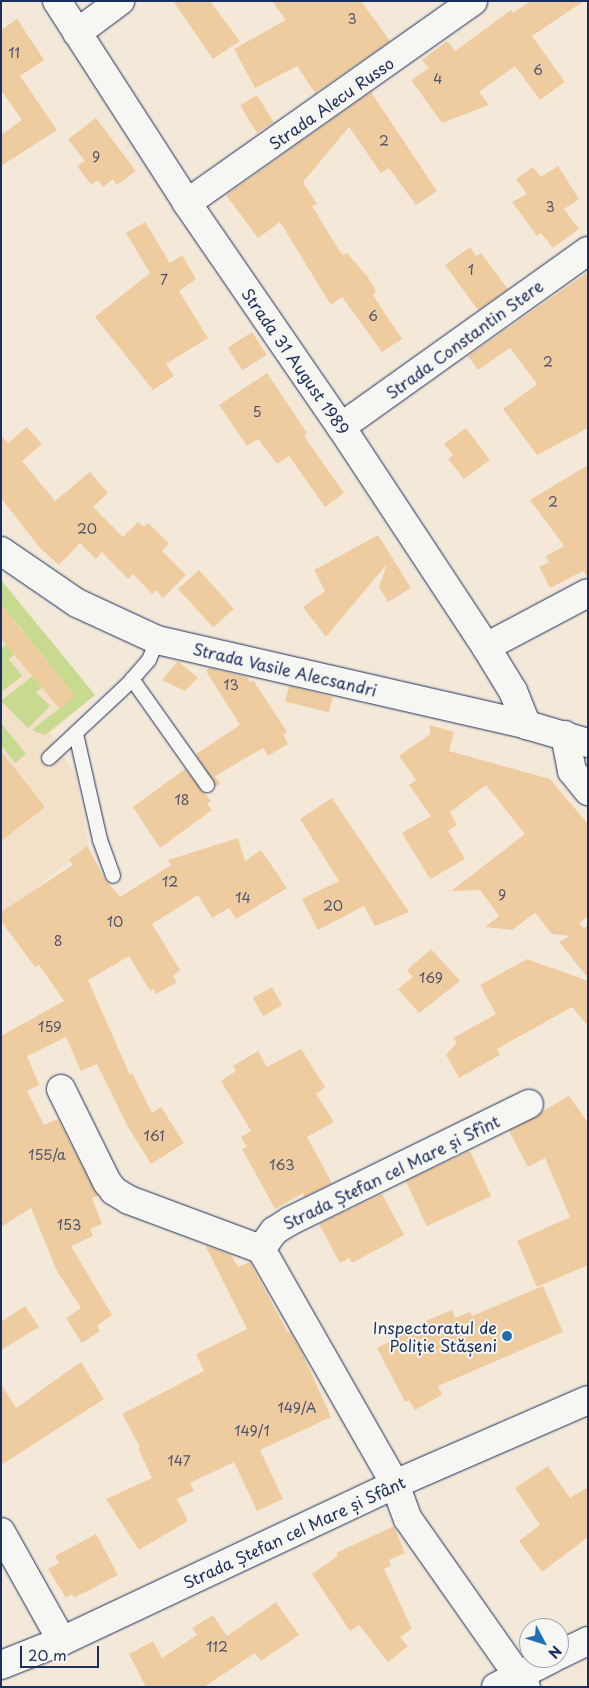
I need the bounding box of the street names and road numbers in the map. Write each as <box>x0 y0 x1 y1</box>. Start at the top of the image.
street label: Strada Alecu Russo <box>264 52 398 154</box>
street label: Strada Constantin Stere <box>382 276 546 402</box>
street label: Strada 31 August 1989 <box>238 284 354 438</box>
street label: Strada Vasile Alecsandri <box>191 638 379 700</box>
street label: Strada Ștefan cel Mare și Sfînt <box>279 1111 503 1233</box>
street label: Strada Ștefan cel Mare și Sfânt <box>179 1472 409 1592</box>

